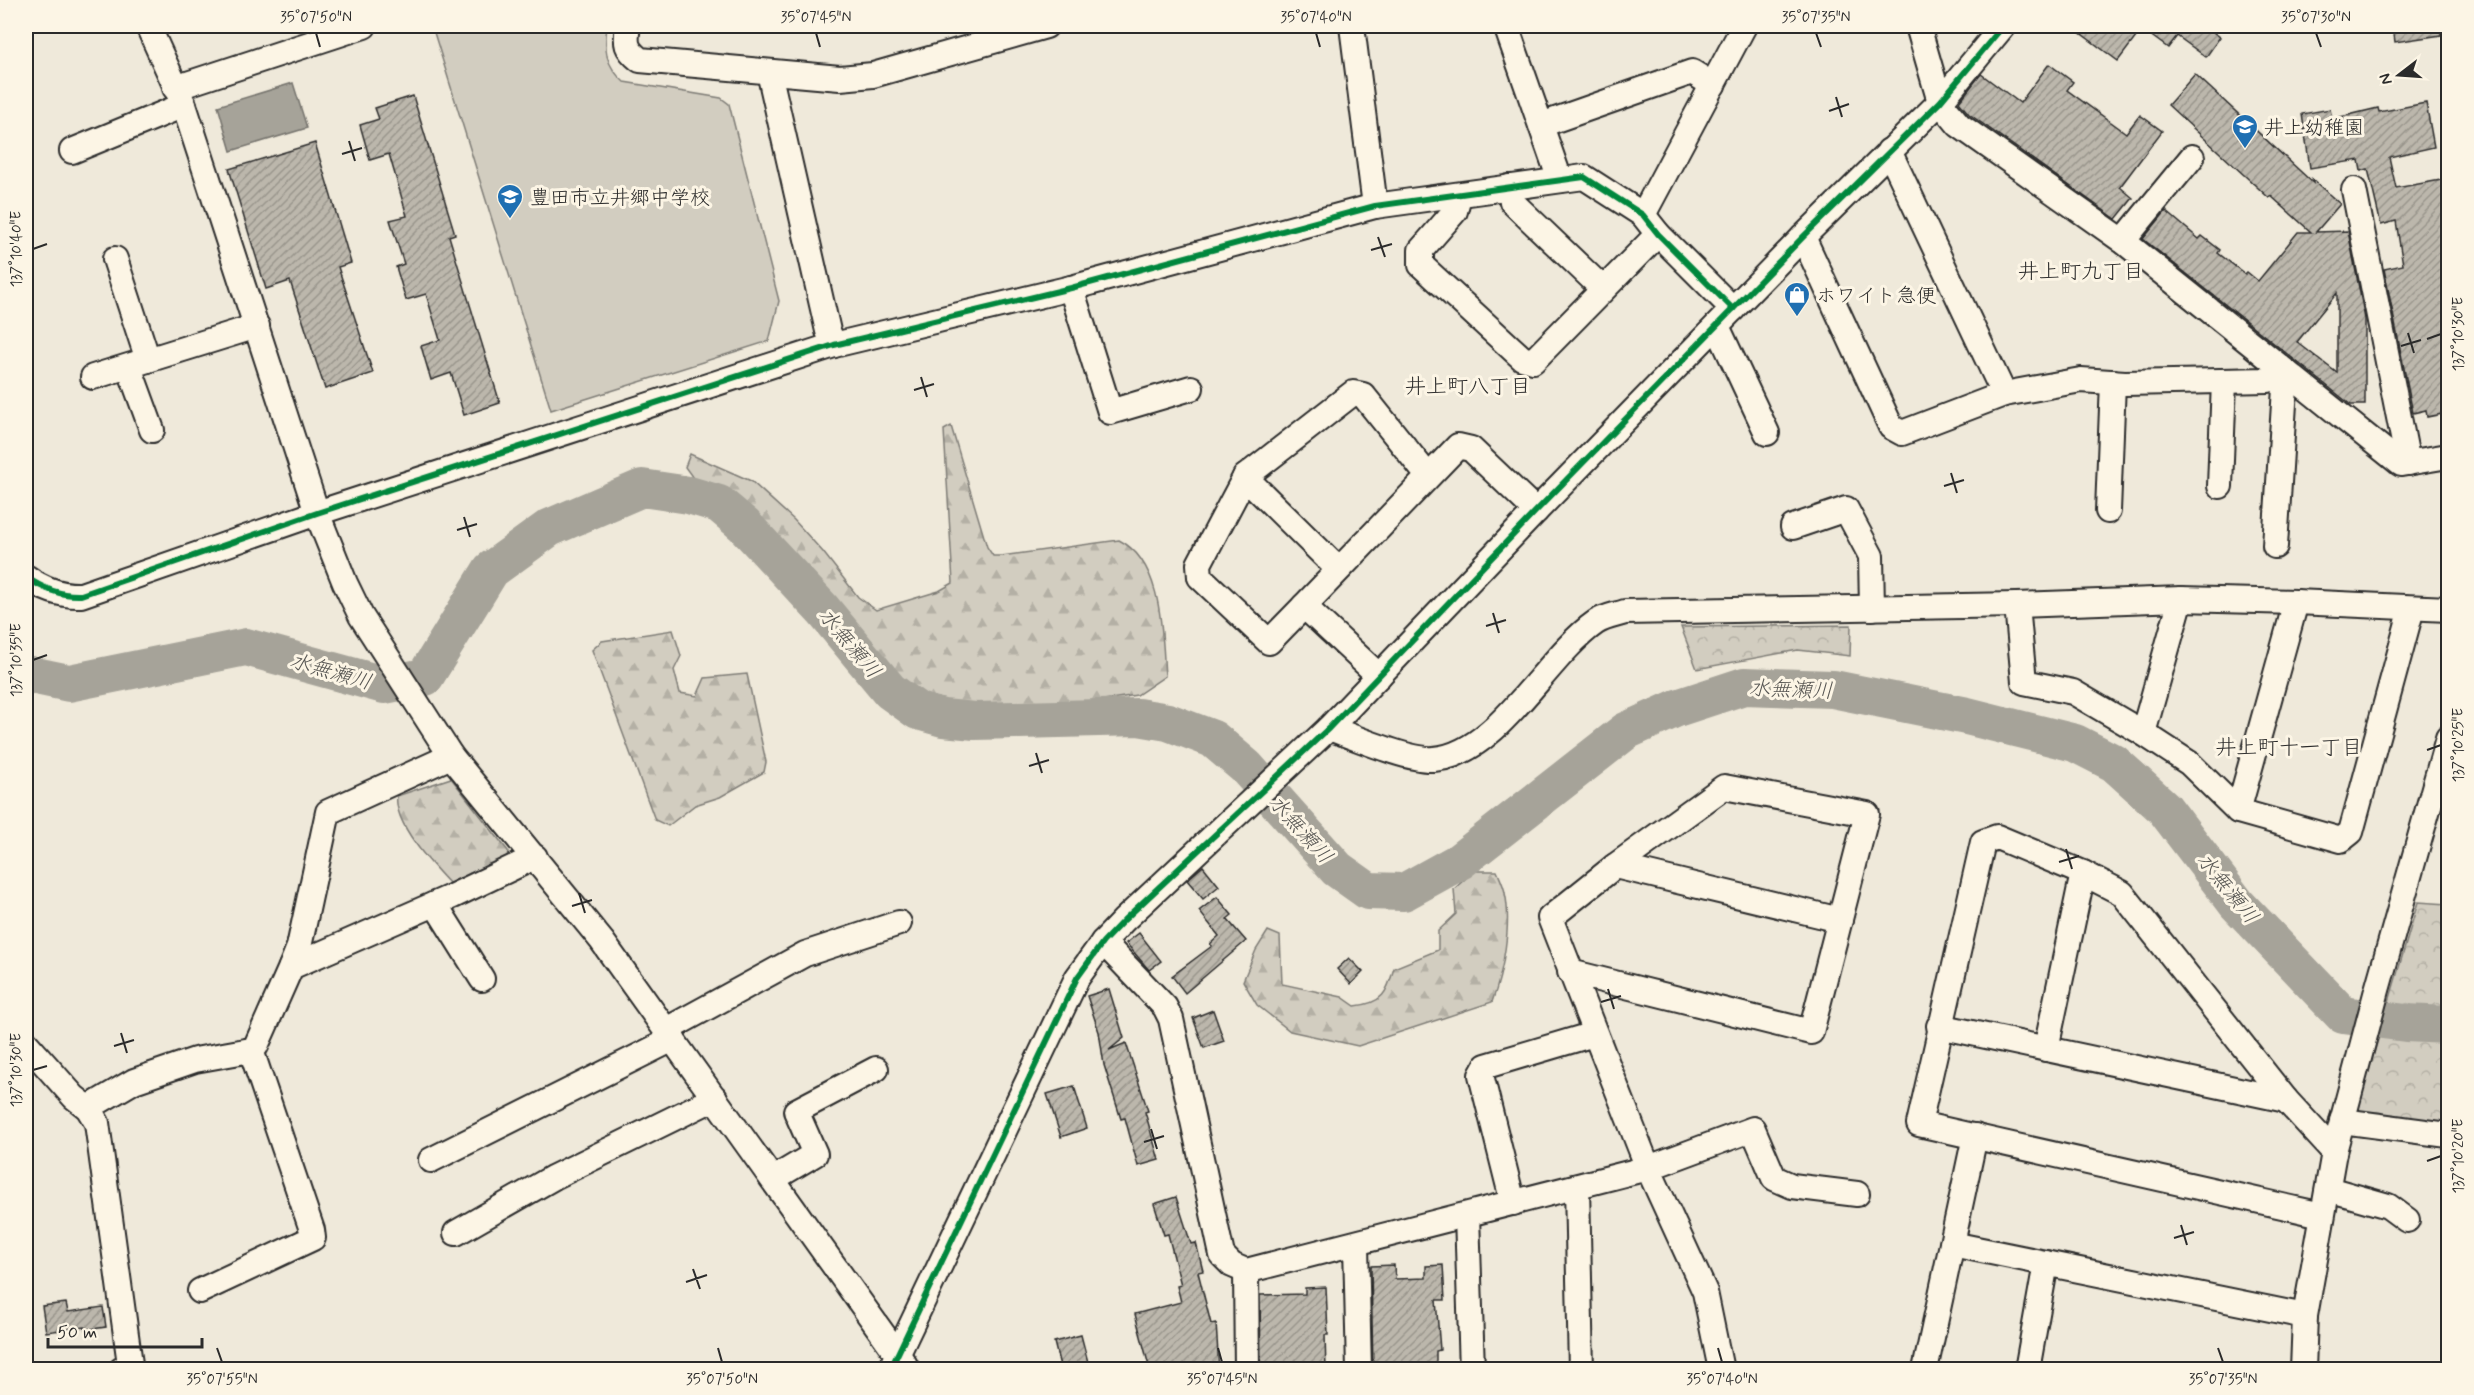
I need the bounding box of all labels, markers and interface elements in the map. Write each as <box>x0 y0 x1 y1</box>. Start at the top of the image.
text: 35°07'50"N <box>280 8 352 28</box>
text: 35°07'45"N <box>780 8 852 28</box>
text: 35°07'40"N <box>1280 8 1352 28</box>
text: 35°07'35"N <box>1781 8 1851 28</box>
text: 35°07'30"N <box>2281 8 2351 28</box>
north arrow <box>2369 45 2429 105</box>
text: N <box>2374 71 2398 87</box>
school or university icon: 井上幼稚園 <box>2230 112 2260 150</box>
place label: 井上幼稚園 <box>2264 115 2364 142</box>
school or university icon: 豊田市立井郷中学校 <box>495 182 525 220</box>
place label: 豊田市立井郷中学校 <box>530 185 710 212</box>
text: 137°10'40"E <box>7 211 27 287</box>
district label: 井上町九丁目 <box>2018 258 2144 286</box>
shop icon: ホワイト急便 <box>1782 280 1812 318</box>
place label: ホワイト急便 <box>1816 283 1936 310</box>
text: 137°10'30"E <box>2449 296 2469 371</box>
district label: 井上町八丁目 <box>1405 373 1531 401</box>
water label: 水無瀬川 <box>812 602 887 685</box>
text: 137°10'35"E <box>7 623 27 697</box>
water label: 水無瀬川 <box>286 647 375 697</box>
water label: 水無瀬川 <box>1749 675 1833 705</box>
text: 137°10'25"E <box>2449 708 2469 782</box>
district label: 井上町十一丁目 <box>2216 734 2363 762</box>
water label: 水無瀬川 <box>1262 789 1339 870</box>
water label: 水無瀬川 <box>2190 847 2265 930</box>
text: 137°10'30"E <box>7 1032 27 1107</box>
text: 137°10'20"E <box>2449 1118 2469 1194</box>
scale bar <box>48 1311 202 1349</box>
text: 50 m <box>57 1321 97 1345</box>
text: 35°07'55"N <box>186 1370 258 1390</box>
text: 35°07'50"N <box>686 1370 758 1390</box>
text: 35°07'45"N <box>1186 1370 1258 1390</box>
text: 35°07'40"N <box>1686 1370 1758 1390</box>
text: 35°07'35"N <box>2188 1370 2258 1390</box>

